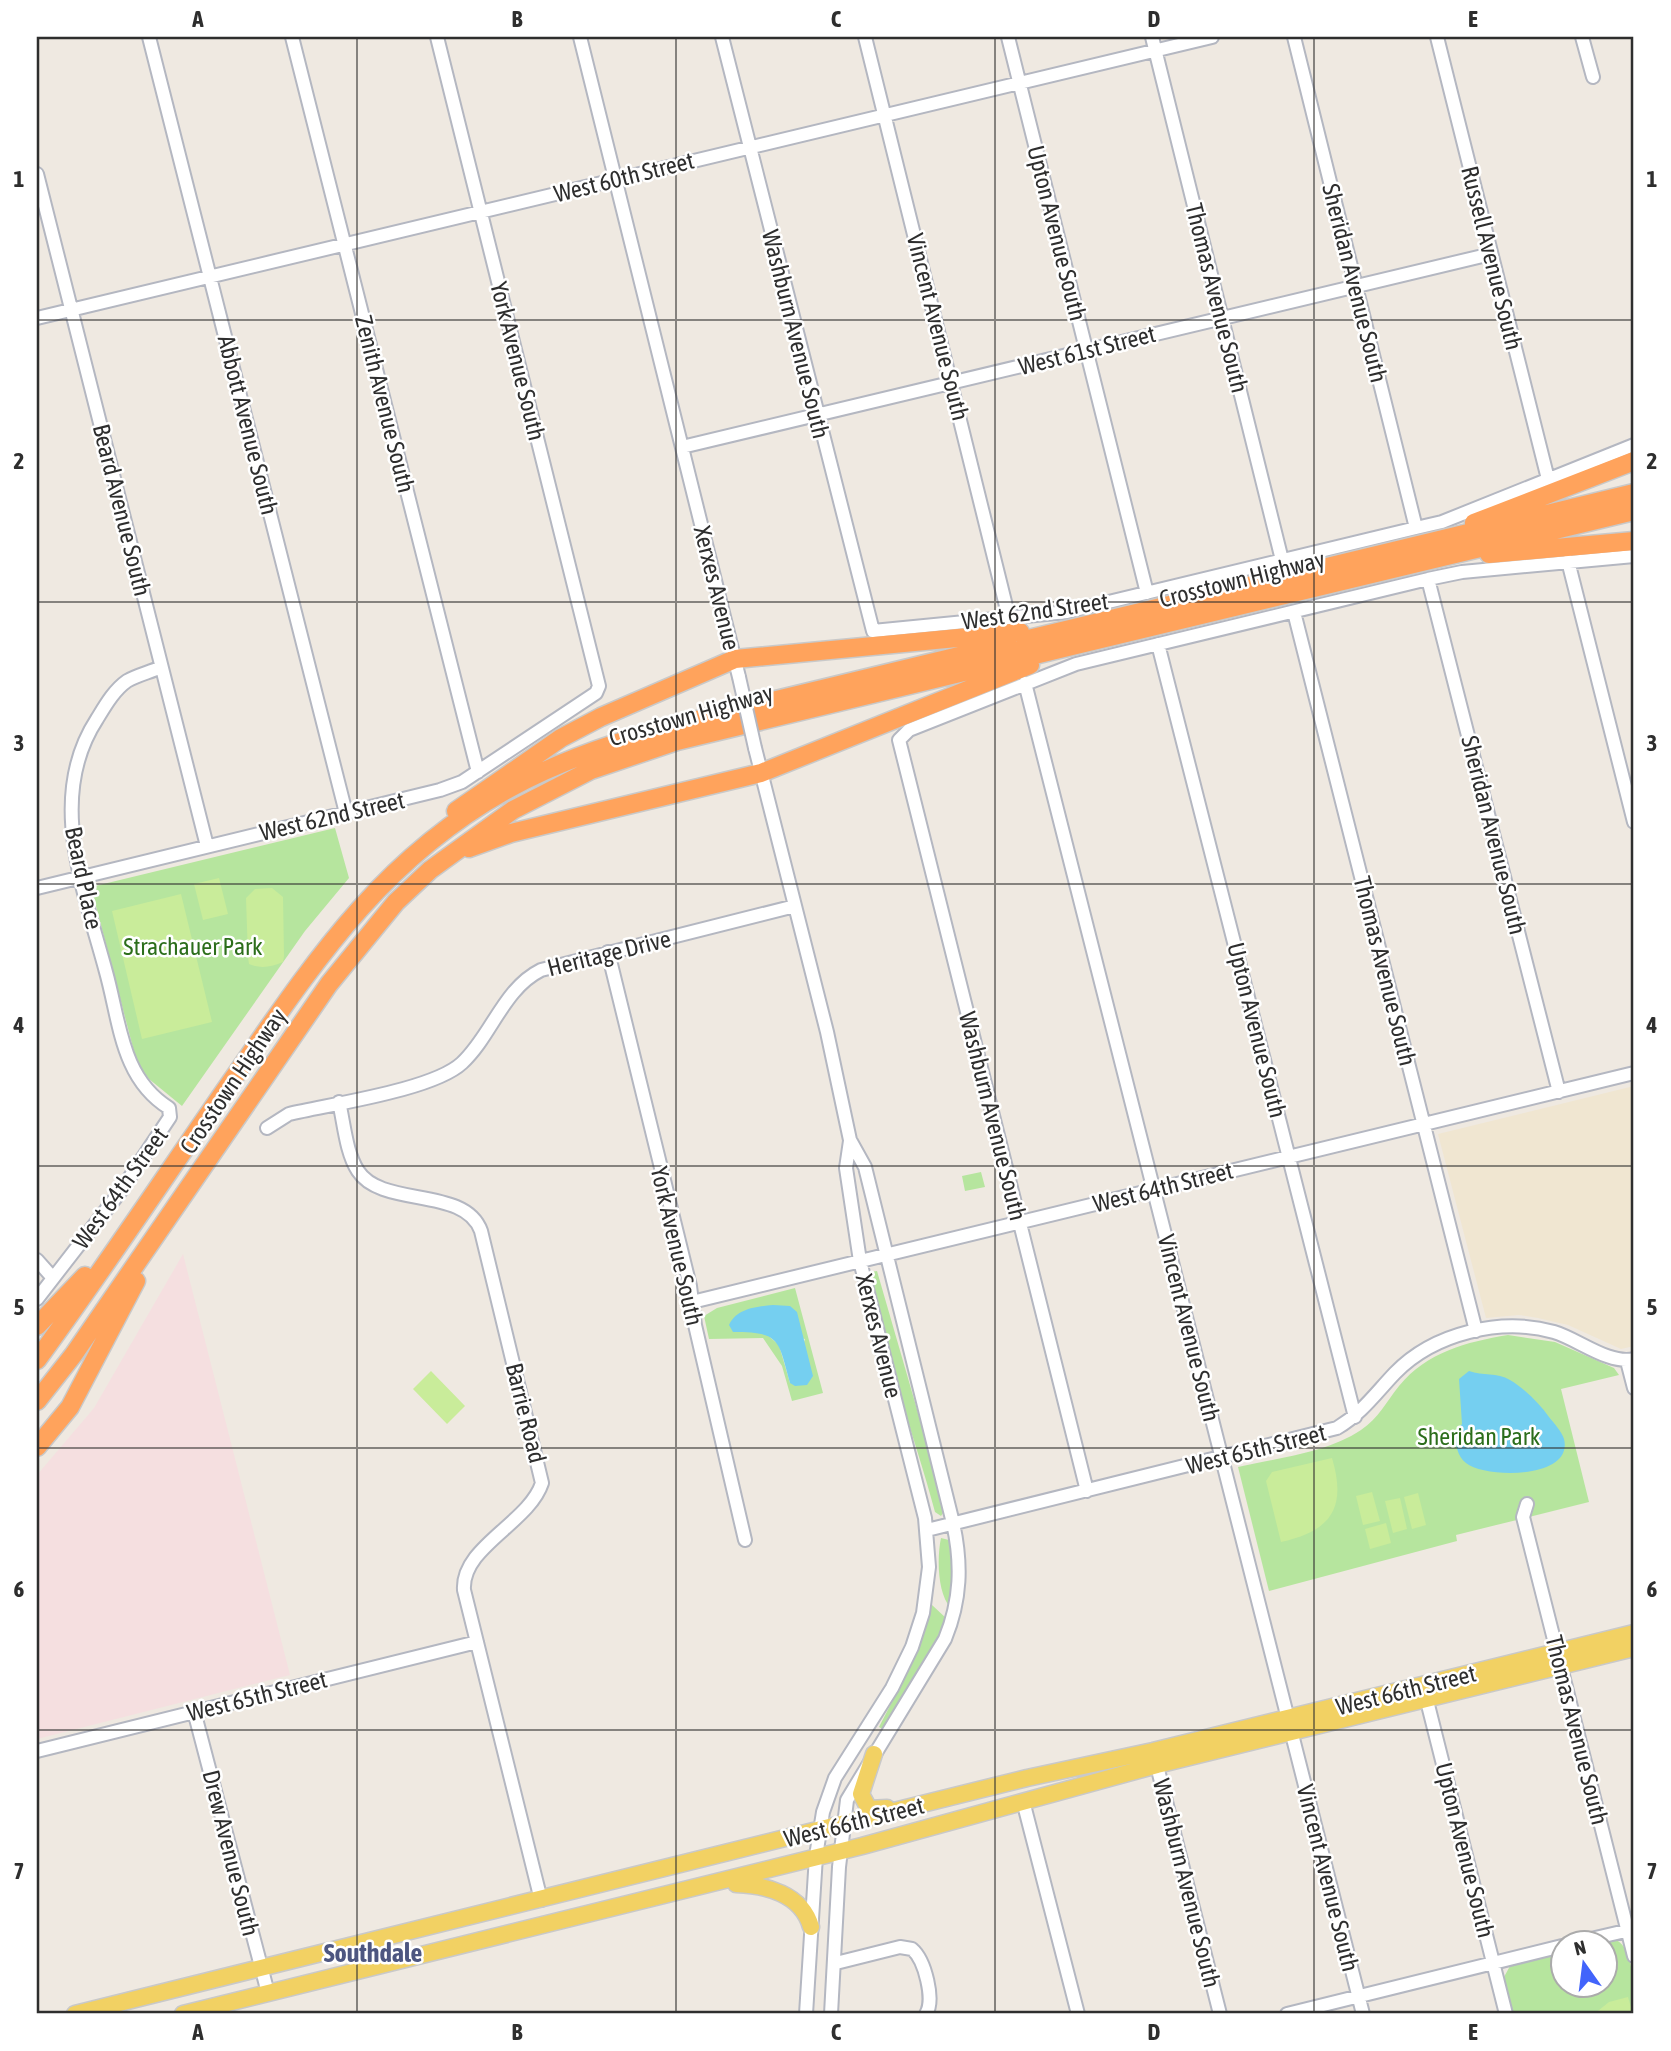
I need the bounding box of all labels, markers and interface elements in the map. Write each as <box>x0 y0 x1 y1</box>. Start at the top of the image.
text: A <box>191 6 204 32</box>
text: B <box>512 6 523 32</box>
text: C <box>831 6 842 32</box>
text: D <box>1148 6 1161 32</box>
text: E <box>1468 6 1478 32</box>
street label: Upton Avenue South <box>1022 143 1092 323</box>
street label: West 60th Street <box>551 147 697 207</box>
street label: Russell Avenue South <box>1456 163 1528 353</box>
text: 1 <box>14 166 25 192</box>
text: 1 <box>1647 166 1658 192</box>
street label: Sheridan Avenue South <box>1317 181 1393 385</box>
street label: Thomas Avenue South <box>1180 200 1254 396</box>
street label: Washburn Avenue South <box>757 227 835 441</box>
street label: Vincent Avenue South <box>902 231 974 423</box>
street label: York Avenue South <box>485 279 551 443</box>
street label: Zenith Avenue South <box>350 312 420 496</box>
street label: West 61st Street <box>1016 320 1158 380</box>
street label: Abbott Avenue South <box>213 332 283 518</box>
street label: Beard Avenue South <box>88 421 156 599</box>
text: 2 <box>14 448 24 474</box>
text: 2 <box>1647 448 1657 474</box>
street label: Xerxes Avenue <box>689 523 745 653</box>
street label: Crosstown Highway <box>1156 545 1328 613</box>
street label: West 62nd Street <box>960 587 1110 635</box>
street label: Crosstown Highway <box>606 679 776 751</box>
text: 3 <box>14 730 24 756</box>
text: 3 <box>1647 730 1657 756</box>
street label: Sheridan Avenue South <box>1456 733 1532 937</box>
street label: West 62nd Street <box>257 786 407 846</box>
street label: Beard Place <box>60 824 108 932</box>
street label: Thomas Avenue South <box>1348 873 1422 1069</box>
street label: Heritage Drive <box>545 925 673 981</box>
park label: Strachauer Park <box>123 933 263 960</box>
street label: Upton Avenue South <box>1222 940 1292 1120</box>
street label: Crosstown Highway <box>174 1003 292 1159</box>
street label: Washburn Avenue South <box>954 1009 1032 1223</box>
text: 4 <box>13 1012 25 1038</box>
text: 4 <box>1646 1012 1658 1038</box>
street label: West 64th Street <box>67 1122 173 1254</box>
street label: West 64th Street <box>1090 1157 1236 1217</box>
street label: York Avenue South <box>646 1164 708 1328</box>
street label: Vincent Avenue South <box>1153 1232 1225 1424</box>
street label: Xerxes Avenue <box>851 1271 907 1401</box>
text: 5 <box>14 1294 25 1320</box>
text: 5 <box>1647 1294 1658 1320</box>
street label: Barrie Road <box>501 1360 551 1466</box>
street label: West 65th Street <box>1183 1419 1329 1479</box>
park label: Sheridan Park <box>1418 1423 1541 1450</box>
text: 6 <box>14 1576 25 1602</box>
text: 6 <box>1647 1576 1658 1602</box>
street label: Thomas Avenue South <box>1540 1632 1614 1828</box>
street label: West 66th Street <box>1333 1660 1479 1720</box>
street label: West 65th Street <box>184 1666 330 1726</box>
street label: Upton Avenue South <box>1430 1760 1500 1940</box>
street label: Drew Avenue South <box>197 1767 265 1939</box>
street label: Washburn Avenue South <box>1148 1776 1226 1990</box>
street label: Vincent Avenue South <box>1292 1782 1364 1974</box>
street label: West 66th Street <box>781 1792 927 1852</box>
text: 7 <box>14 1858 24 1884</box>
text: 7 <box>1647 1858 1657 1884</box>
north arrow <box>1548 1928 1618 1998</box>
text: N <box>1572 1935 1588 1960</box>
district label: Southdale <box>324 1938 423 1968</box>
text: A <box>191 2019 204 2045</box>
text: B <box>512 2019 523 2045</box>
text: C <box>831 2019 842 2045</box>
text: D <box>1148 2019 1161 2045</box>
text: E <box>1468 2019 1478 2045</box>

